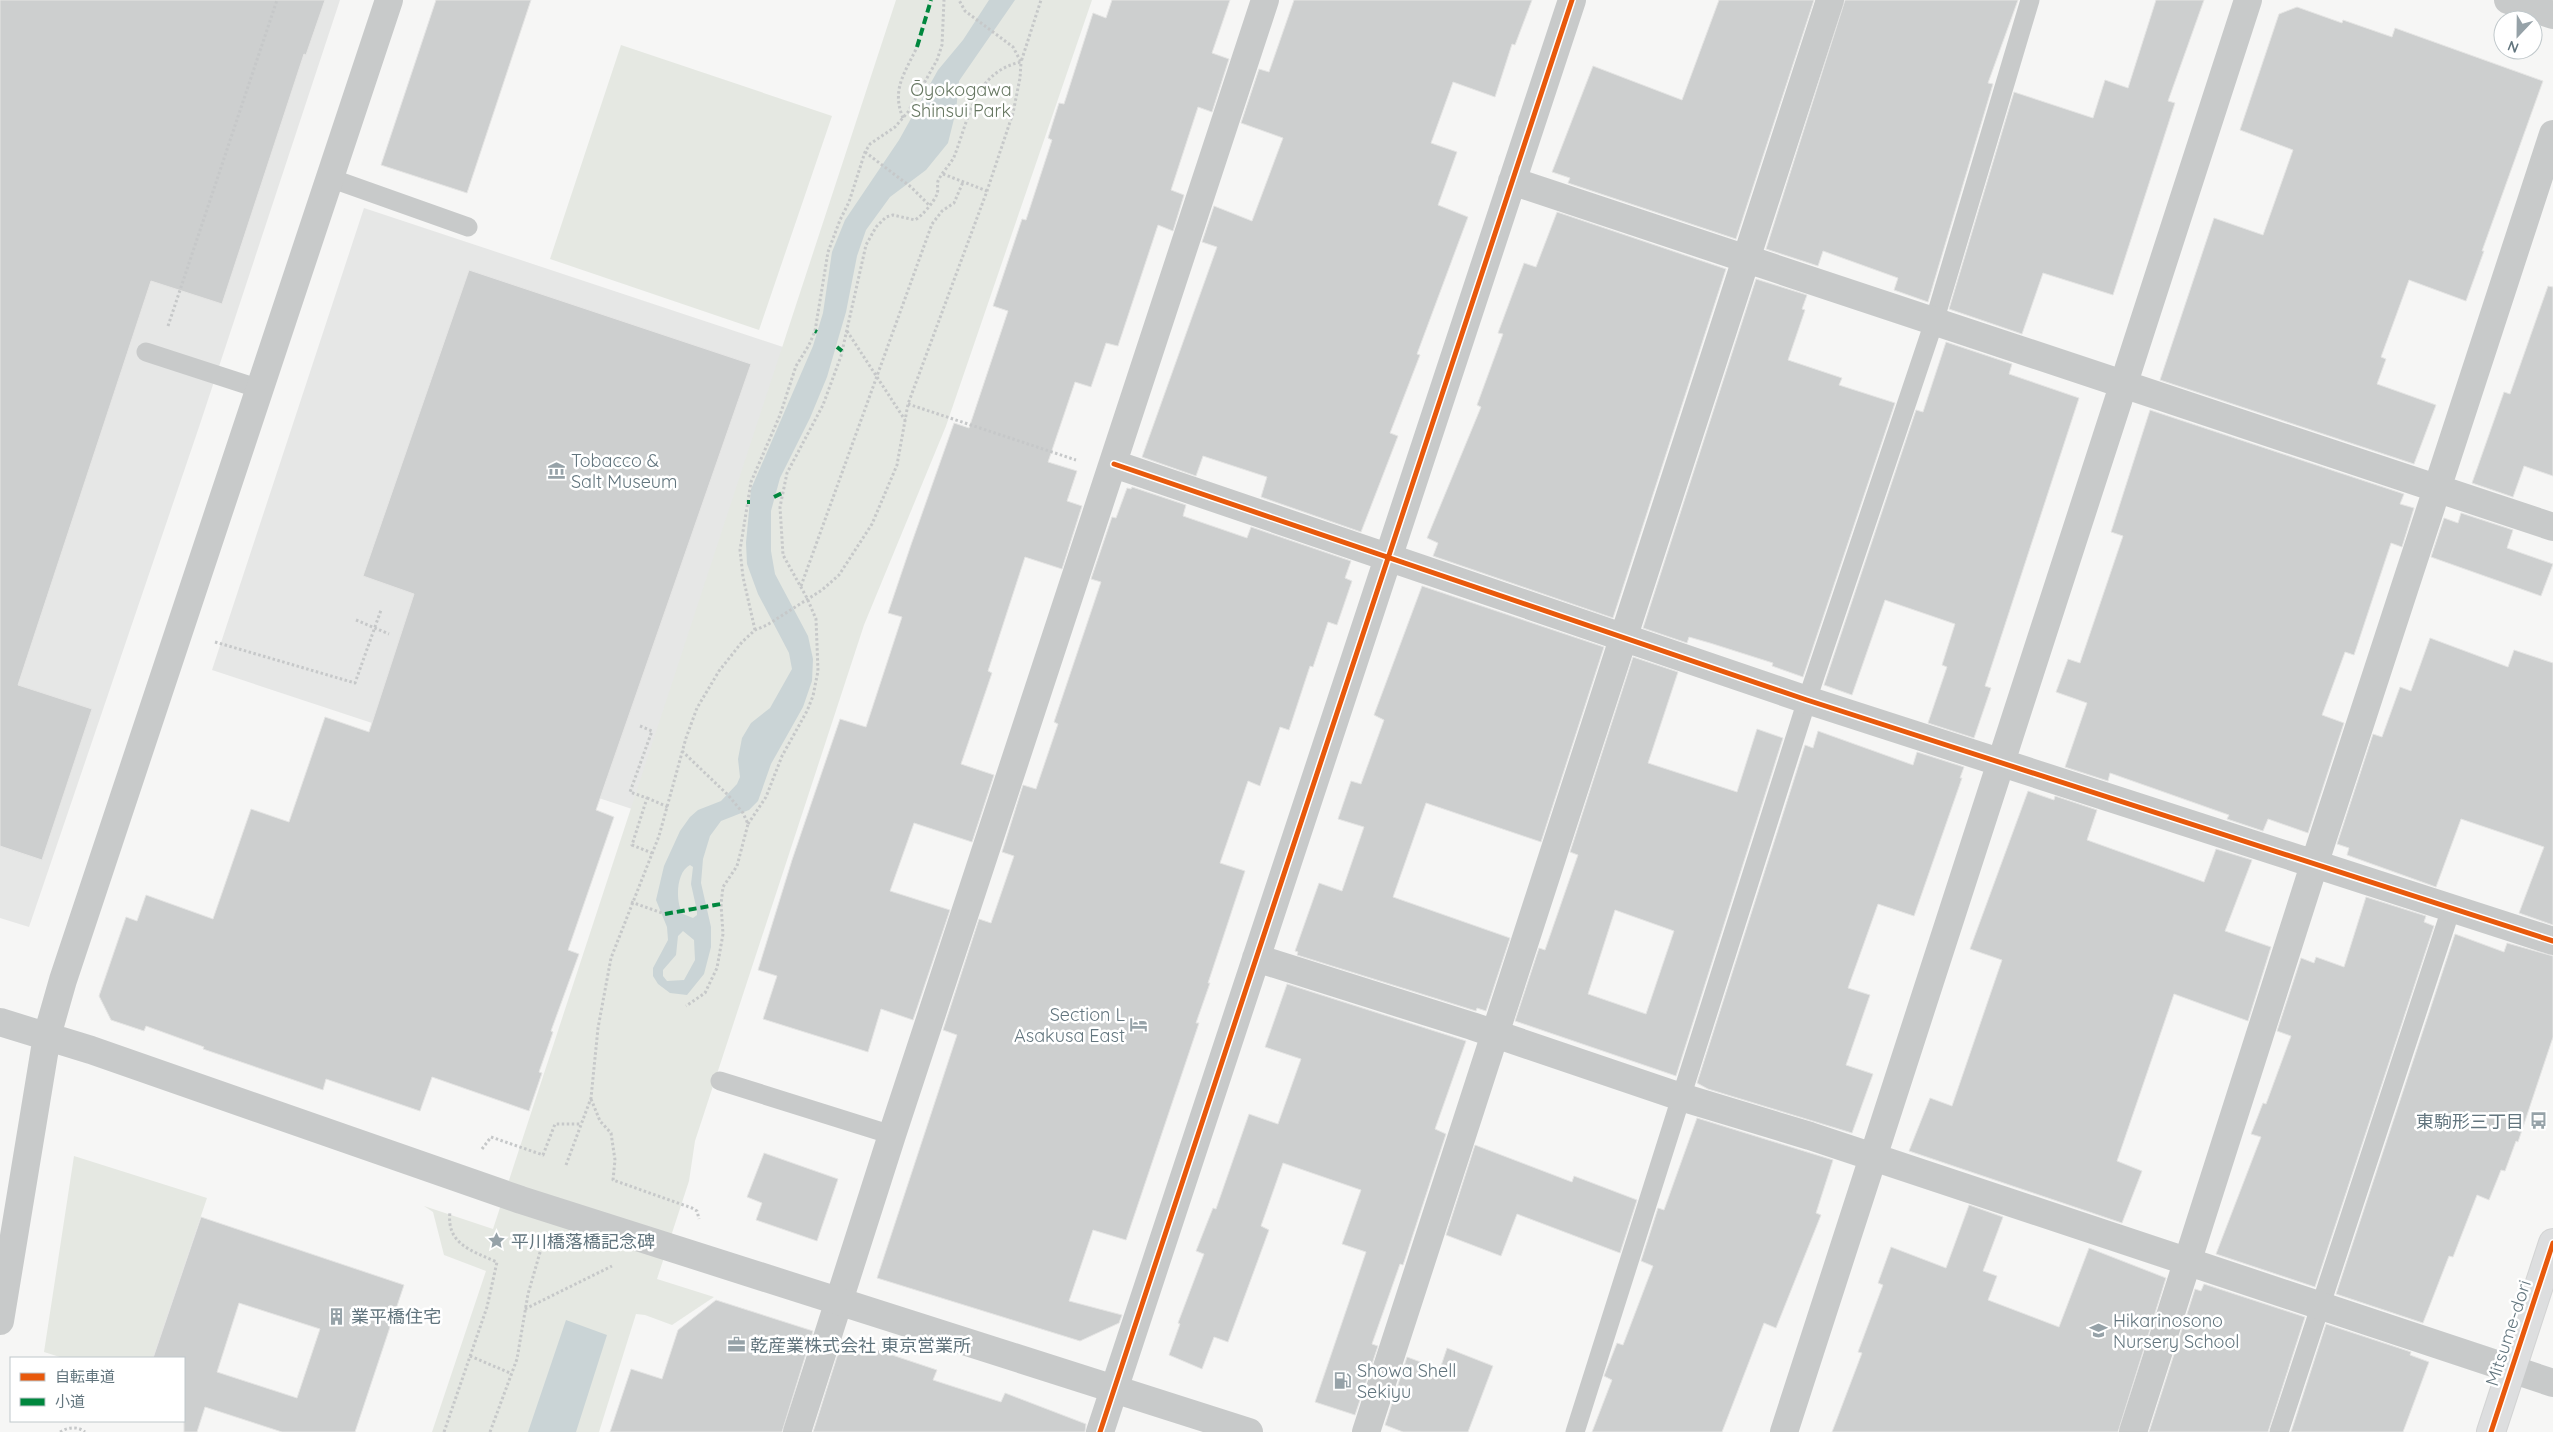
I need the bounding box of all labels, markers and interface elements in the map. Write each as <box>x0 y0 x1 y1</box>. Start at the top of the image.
north arrow <box>2493 10 2543 60</box>
text: N <box>2505 37 2521 57</box>
park label: Ōyokogawa Shinsui Park <box>910 78 1012 122</box>
place label: Tobacco & Salt Museum <box>571 449 678 493</box>
museum icon: Tobacco & Salt Museum <box>547 460 567 480</box>
place label: Section L Asakusa East <box>1014 1003 1125 1047</box>
hotel icon: Section L Asakusa East <box>1129 1014 1149 1034</box>
place label: 東駒形三丁目 <box>2416 1110 2524 1133</box>
bus stop icon: 東駒形三丁目 <box>2528 1111 2548 1131</box>
place label: 平川橋落橋記念碑 <box>511 1230 655 1253</box>
place icon: 平川橋落橋記念碑 <box>487 1231 507 1251</box>
street label: Mitsume-dori <box>2480 1277 2536 1389</box>
place label: 業平橋住宅 <box>351 1305 441 1328</box>
building icon: 業平橋住宅 <box>327 1306 347 1326</box>
place label: Hikarinosono Nursery School <box>2113 1309 2240 1353</box>
school or university icon: Hikarinosono Nursery School <box>2089 1320 2109 1340</box>
place label: 乾産業株式会社 東京営業所 <box>750 1334 971 1357</box>
office icon: 乾産業株式会社 東京営業所 <box>726 1335 746 1355</box>
legend <box>10 1357 185 1422</box>
place label: Showa Shell Sekiyu <box>1357 1359 1456 1403</box>
text: 自転車道 <box>55 1367 115 1386</box>
fuel station icon: Showa Shell Sekiyu <box>1333 1370 1353 1390</box>
text: 小道 <box>55 1392 85 1411</box>

